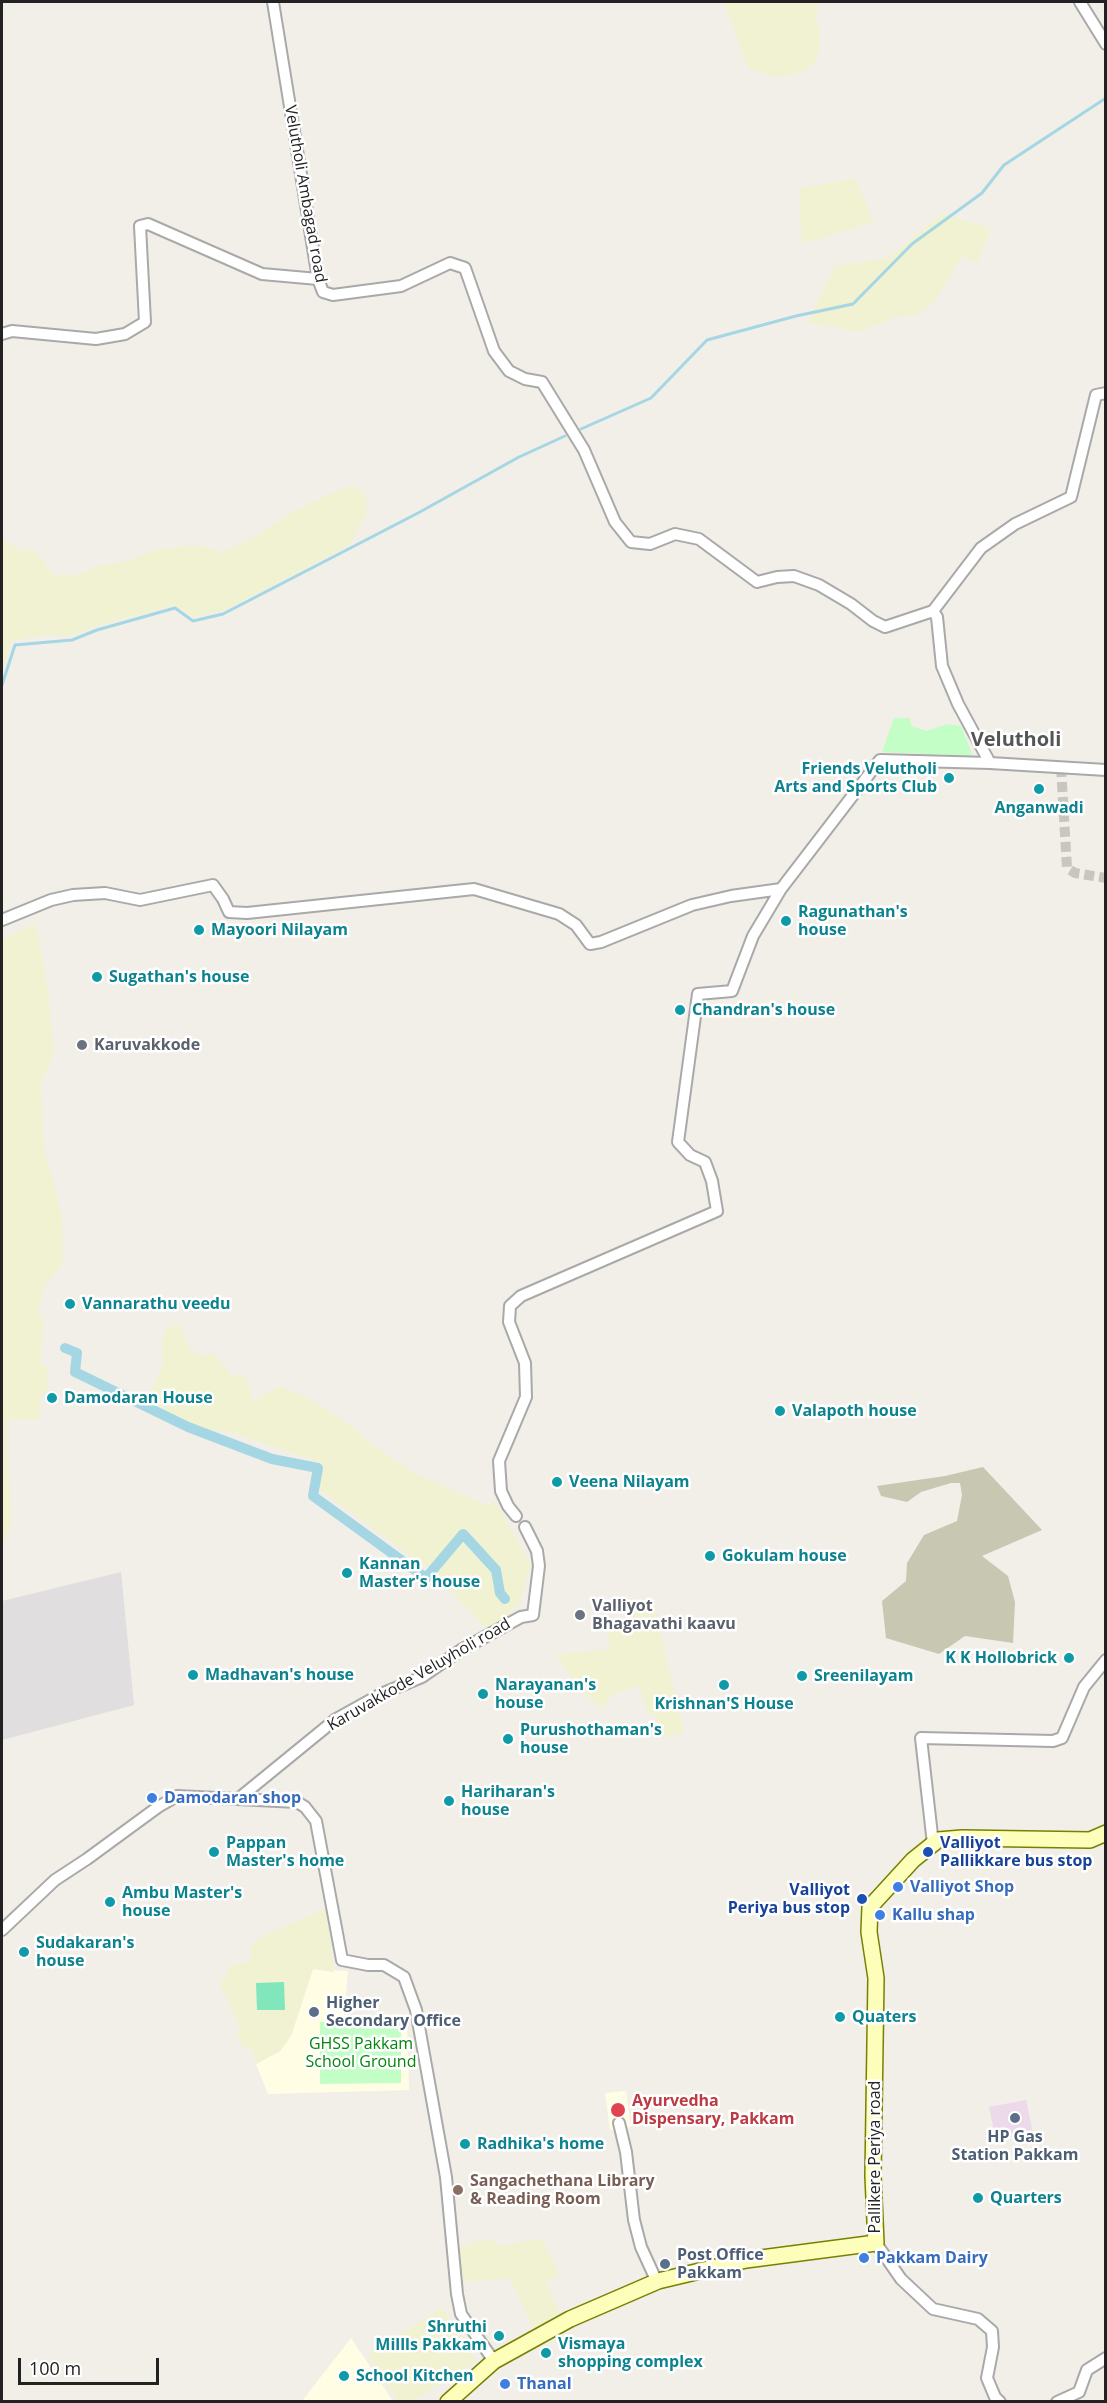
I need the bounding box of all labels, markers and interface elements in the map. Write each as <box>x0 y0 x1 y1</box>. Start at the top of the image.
street label: Velutholi Ambagad road <box>280 104 330 284</box>
district label: Velutholi <box>971 728 1061 752</box>
place label: Friends Velutholi Arts and Sports Club <box>774 759 937 797</box>
marker: Friends Velutholi Arts and Sports Club <box>942 771 956 785</box>
marker: Anganwadi <box>1032 782 1046 796</box>
place label: Anganwadi <box>994 798 1084 818</box>
place label: Ragunathan's house <box>798 902 908 940</box>
marker: Ragunathan's house <box>779 914 793 928</box>
place label: Mayoori Nilayam <box>211 920 348 940</box>
marker: Mayoori Nilayam <box>192 923 206 937</box>
place label: Sugathan's house <box>109 967 249 987</box>
marker: Sugathan's house <box>90 970 104 984</box>
place label: Chandran's house <box>692 1000 835 1020</box>
marker: Chandran's house <box>673 1003 687 1017</box>
place label: Karuvakkode <box>94 1035 200 1055</box>
marker: Karuvakkode <box>75 1038 89 1052</box>
place label: Vannarathu veedu <box>82 1294 230 1314</box>
marker: Vannarathu veedu <box>63 1297 77 1311</box>
place label: Damodaran House <box>64 1388 213 1408</box>
marker: Damodaran House <box>45 1391 59 1405</box>
place label: Valapoth house <box>792 1401 917 1421</box>
marker: Valapoth house <box>773 1404 787 1418</box>
place label: Veena Nilayam <box>569 1472 690 1492</box>
marker: Veena Nilayam <box>550 1475 564 1489</box>
place label: Gokulam house <box>722 1546 847 1566</box>
marker: Gokulam house <box>703 1549 717 1563</box>
place label: Kannan Master's house <box>359 1554 480 1592</box>
marker: Kannan Master's house <box>340 1566 354 1580</box>
place label: Valliyot Bhagavathi kaavu <box>592 1596 736 1634</box>
marker: Valliyot Bhagavathi kaavu <box>573 1608 587 1622</box>
street label: Karuvakkode Veluyholi road <box>324 1615 514 1735</box>
place label: K K Hollobrick <box>945 1648 1057 1668</box>
marker: K K Hollobrick <box>1062 1651 1076 1665</box>
place label: Madhavan's house <box>205 1665 354 1685</box>
place label: Sreenilayam <box>814 1666 913 1686</box>
marker: Madhavan's house <box>186 1668 200 1682</box>
marker: Sreenilayam <box>795 1669 809 1683</box>
place label: Narayanan's house <box>495 1675 596 1713</box>
marker: Krishnan'S House <box>717 1678 731 1692</box>
marker: Narayanan's house <box>476 1687 490 1701</box>
place label: Krishnan'S House <box>654 1694 794 1714</box>
place label: Purushothaman's house <box>520 1720 662 1758</box>
marker: Purushothaman's house <box>501 1732 515 1746</box>
place label: Hariharan's house <box>461 1782 555 1820</box>
place label: Damodaran shop <box>164 1788 301 1808</box>
marker: Damodaran shop <box>145 1791 159 1805</box>
marker: Hariharan's house <box>442 1794 456 1808</box>
place label: Pappan Master's home <box>226 1833 344 1871</box>
place label: Valliyot Pallikkare bus stop <box>940 1833 1092 1871</box>
marker: Pappan Master's home <box>207 1845 221 1859</box>
marker: Valliyot Pallikkare bus stop <box>921 1845 935 1859</box>
place label: Valliyot Shop <box>910 1877 1014 1897</box>
place label: Valliyot Periya bus stop <box>728 1880 850 1918</box>
marker: Valliyot Shop <box>891 1880 905 1894</box>
place label: Ambu Master's house <box>122 1883 242 1921</box>
marker: Valliyot Periya bus stop <box>855 1892 869 1906</box>
marker: Ambu Master's house <box>103 1895 117 1909</box>
place label: Kallu shap <box>892 1905 975 1925</box>
marker: Kallu shap <box>873 1908 887 1922</box>
place label: Sudakaran's house <box>36 1933 134 1971</box>
marker: Sudakaran's house <box>17 1945 31 1959</box>
place label: Higher Secondary Office <box>326 1993 461 2031</box>
marker: Higher Secondary Office <box>307 2005 321 2019</box>
place label: Quaters <box>852 2007 917 2027</box>
marker: Quaters <box>833 2010 847 2024</box>
park label: GHSS Pakkam School Ground <box>306 2034 416 2072</box>
street label: Pallikere Periya road <box>865 2081 885 2233</box>
place label: Ayurvedha Dispensary, Pakkam <box>632 2091 794 2129</box>
marker: Ayurvedha Dispensary, Pakkam <box>609 2101 627 2119</box>
marker: HP Gas Station Pakkam <box>1008 2111 1022 2125</box>
place label: HP Gas Station Pakkam <box>952 2127 1078 2165</box>
place label: Radhika's home <box>477 2134 604 2154</box>
marker: Radhika's home <box>458 2137 472 2151</box>
place label: Sangachethana Library & Reading Room <box>470 2171 655 2209</box>
marker: Sangachethana Library & Reading Room <box>451 2183 465 2197</box>
place label: Quarters <box>990 2188 1062 2208</box>
marker: Quarters <box>971 2191 985 2205</box>
place label: Post Office Pakkam <box>677 2245 764 2283</box>
place label: Pakkam Dairy <box>876 2248 988 2268</box>
marker: Pakkam Dairy <box>857 2251 871 2265</box>
marker: Post Office Pakkam <box>658 2257 672 2271</box>
place label: Shruthi Millls Pakkam <box>375 2317 487 2355</box>
marker: Shruthi Millls Pakkam <box>492 2329 506 2343</box>
place label: Vismaya shopping complex <box>558 2334 703 2372</box>
scale bar <box>21 2346 162 2384</box>
marker: Vismaya shopping complex <box>539 2346 553 2360</box>
text: 100 m <box>29 2356 81 2380</box>
place label: School Kitchen <box>356 2366 474 2386</box>
marker: School Kitchen <box>337 2369 351 2383</box>
place label: Thanal <box>517 2374 572 2394</box>
marker: Thanal <box>498 2377 512 2391</box>

